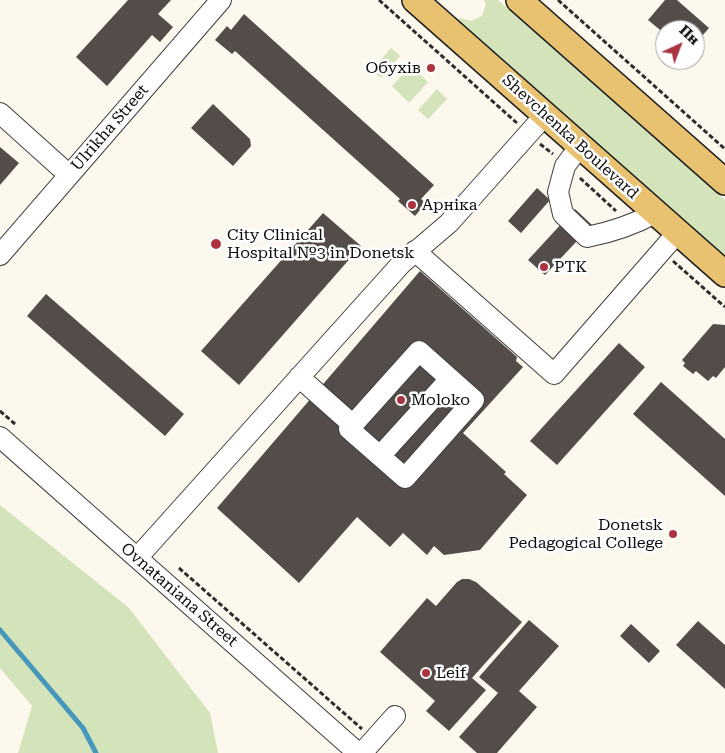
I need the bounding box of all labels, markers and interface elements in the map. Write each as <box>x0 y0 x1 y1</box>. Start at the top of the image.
north arrow <box>655 20 705 70</box>
text: Пн <box>676 22 703 48</box>
place label: Обухів <box>365 58 421 78</box>
marker: Обухів <box>425 62 437 74</box>
street label: Shevchenka Boulevard <box>498 71 642 203</box>
street label: Ulrikha Street <box>67 81 153 175</box>
place label: Арніка <box>422 195 477 215</box>
marker: Арніка <box>406 199 418 211</box>
place label: City Clinical Hospital №3 in Donetsk <box>227 225 414 263</box>
marker: City Clinical Hospital №3 in Donetsk <box>209 237 223 251</box>
place label: РТК <box>554 257 587 277</box>
marker: РТК <box>538 261 550 273</box>
place label: Moloko <box>411 390 470 410</box>
marker: Moloko <box>395 394 407 406</box>
place label: Donetsk Pedagogical College <box>509 515 663 553</box>
marker: Donetsk Pedagogical College <box>667 528 679 540</box>
street label: Ovnataniana Street <box>117 539 241 651</box>
place label: Leif <box>436 663 466 683</box>
marker: Leif <box>420 667 432 679</box>

